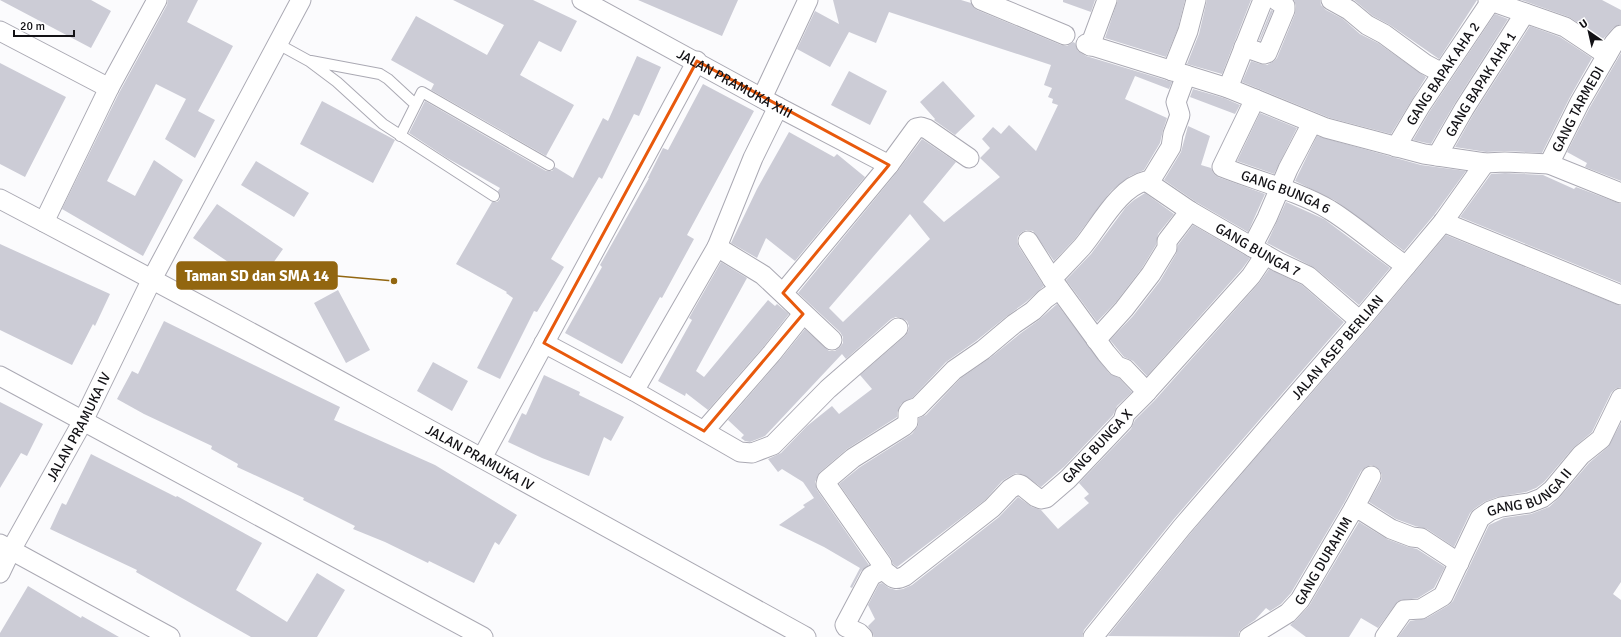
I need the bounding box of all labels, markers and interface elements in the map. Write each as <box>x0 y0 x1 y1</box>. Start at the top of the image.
scale bar <box>14 12 74 38</box>
north arrow <box>1569 12 1609 52</box>
text: U <box>1577 17 1590 32</box>
text: 20 m <box>20 19 45 34</box>
street label: GANG BAPAK AHA 2 <box>1403 19 1483 129</box>
street label: GANG BAPAK AHA 1 <box>1442 29 1520 140</box>
street label: JALAN PRAMUKA XIII <box>674 45 795 122</box>
street label: GANG TARMEDI <box>1548 63 1608 155</box>
street label: GANG BUNGA 6 <box>1239 167 1334 218</box>
street label: GANG BUNGA 7 <box>1212 220 1303 280</box>
callout: Taman SD dan SMA 14 <box>177 262 337 289</box>
text: Taman SD dan SMA 14 <box>185 267 329 285</box>
street label: JALAN ASEP BERLIAN <box>1288 292 1387 403</box>
street label: JALAN PRAMUKA IV <box>43 370 114 484</box>
street label: GANG BUNGA X <box>1059 406 1136 487</box>
street label: JALAN PRAMUKA IV <box>423 421 537 494</box>
street label: GANG BUNGA II <box>1485 465 1575 520</box>
street label: GANG DURAHIM <box>1291 514 1356 608</box>

